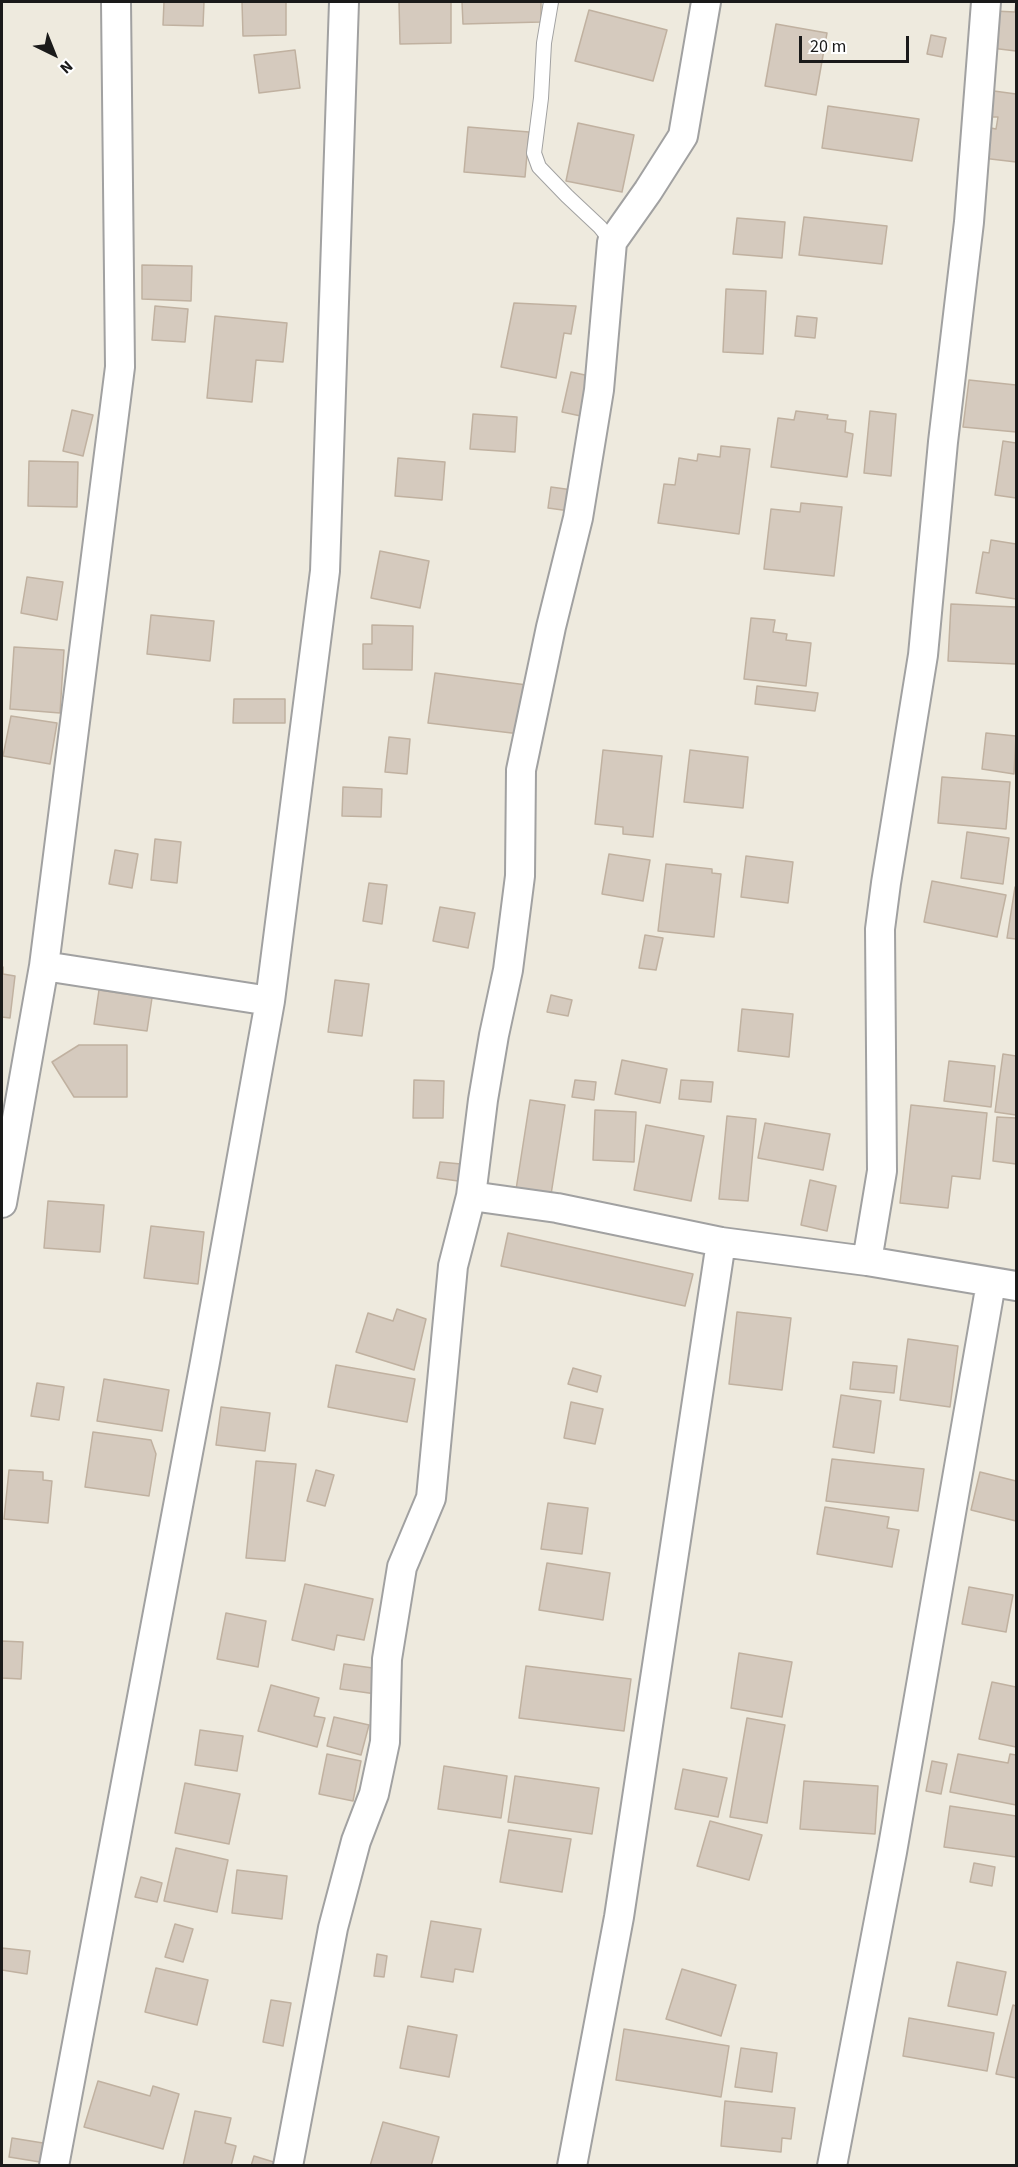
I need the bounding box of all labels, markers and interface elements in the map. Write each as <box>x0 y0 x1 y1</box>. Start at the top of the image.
north arrow <box>24 24 84 84</box>
scale bar <box>802 24 912 62</box>
text: 20 m <box>810 34 846 59</box>
text: N <box>55 55 78 79</box>

